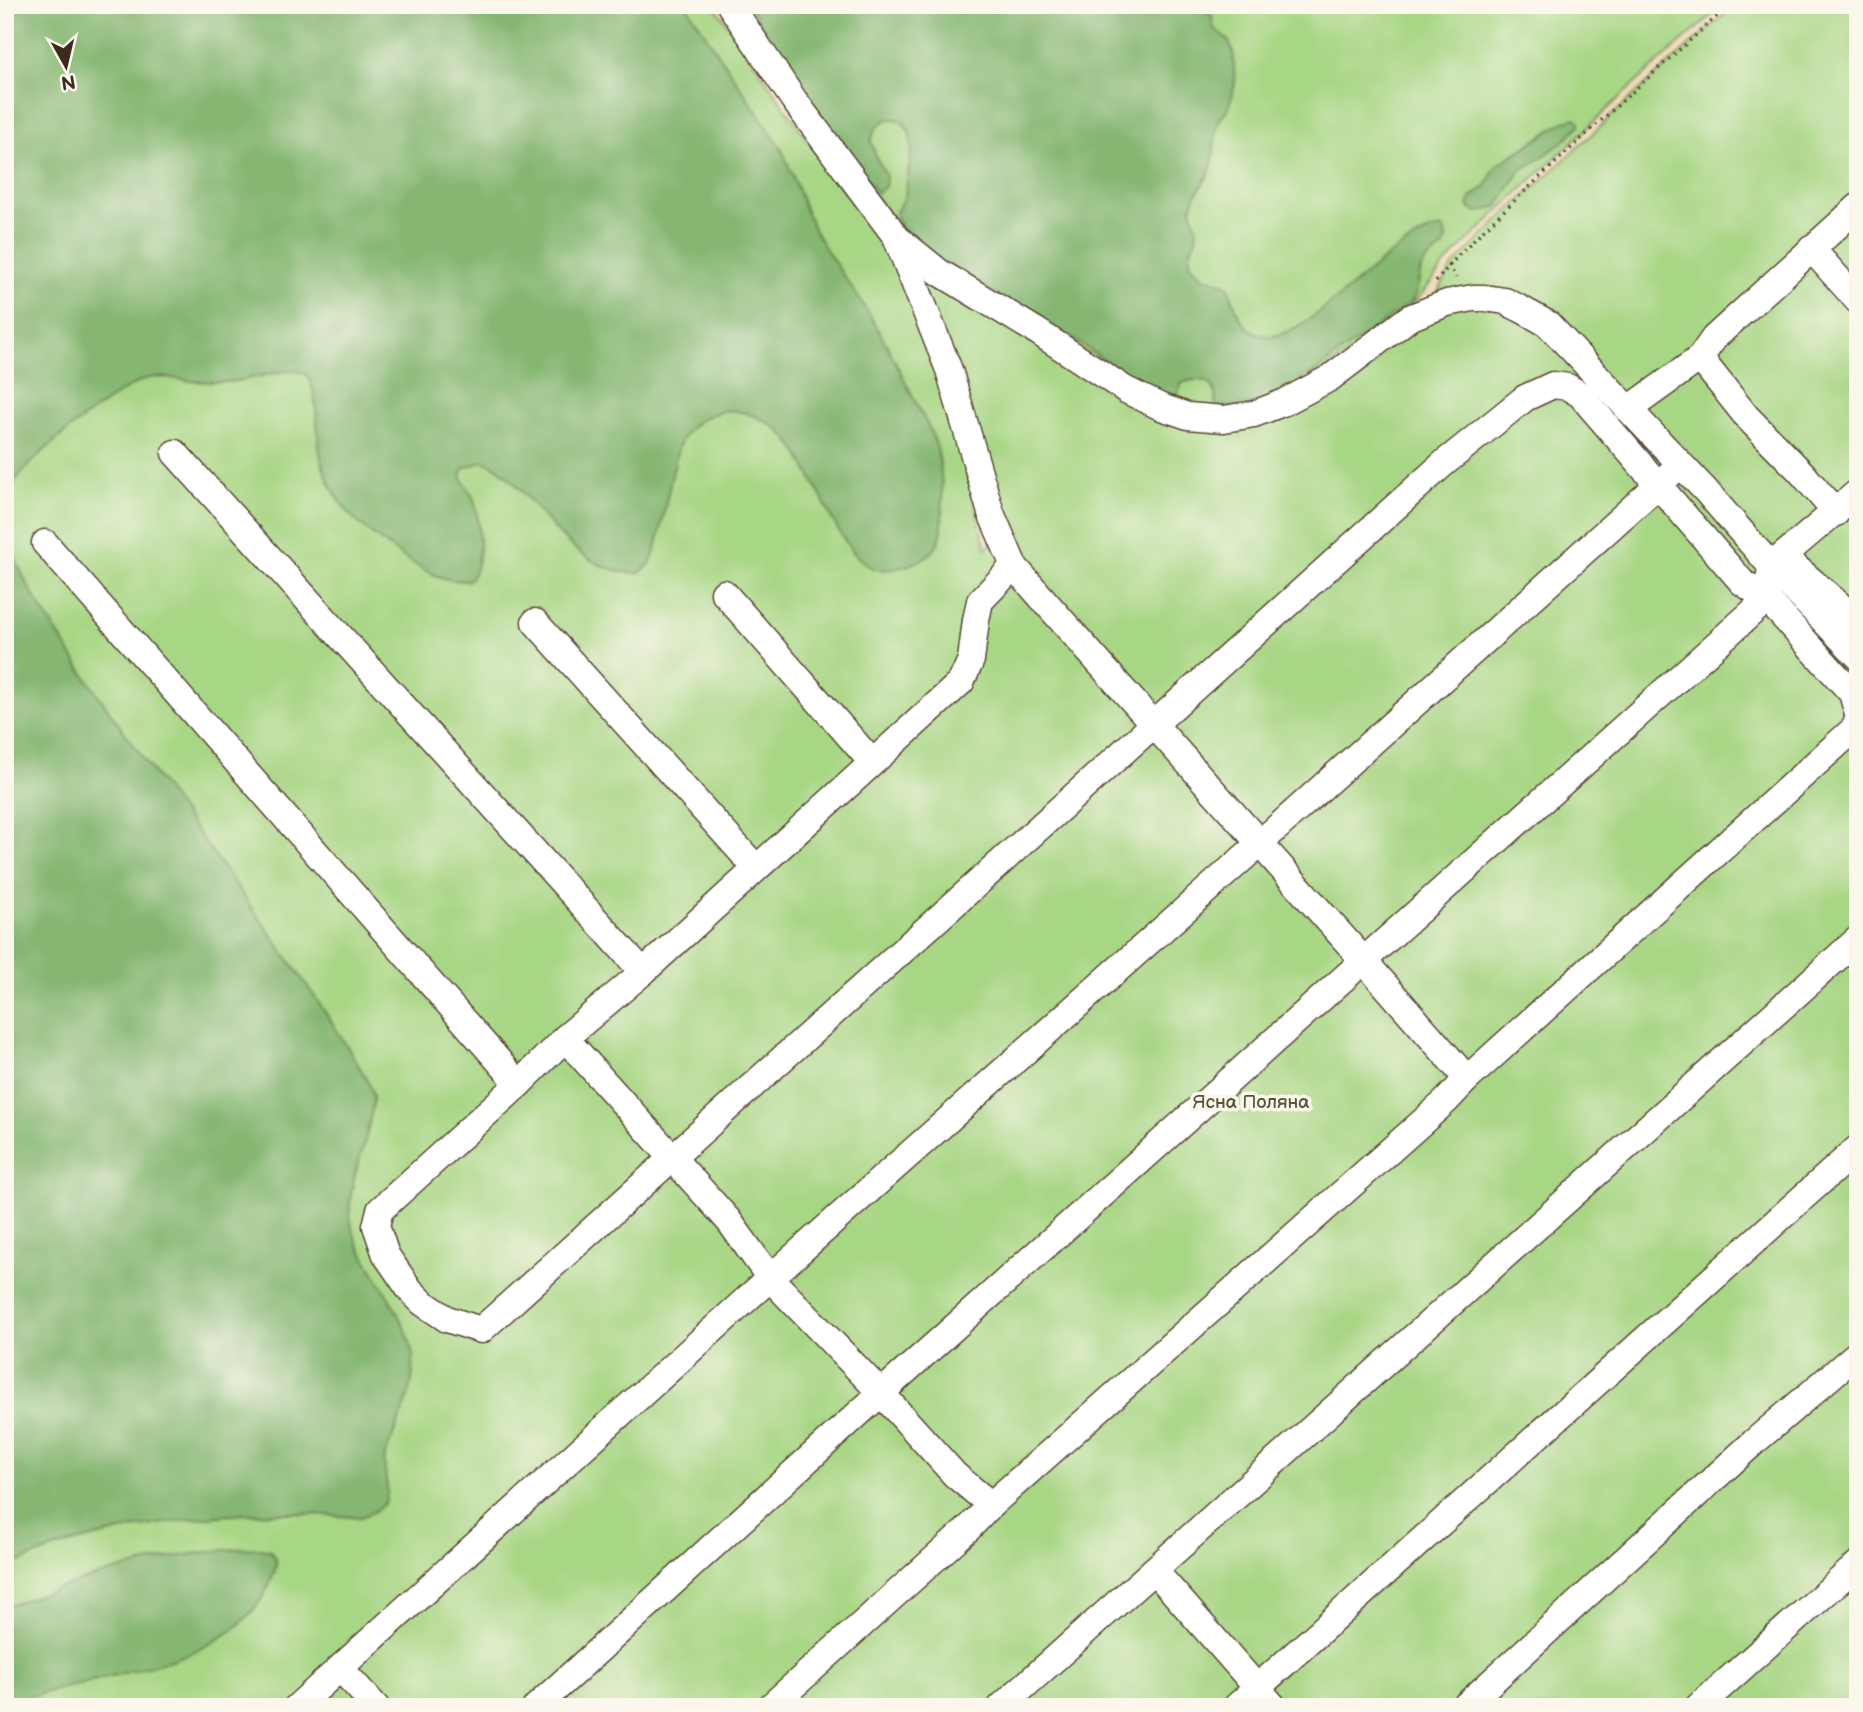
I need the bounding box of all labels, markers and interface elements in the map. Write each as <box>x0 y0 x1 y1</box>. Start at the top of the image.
north arrow <box>32 32 102 102</box>
text: N <box>59 69 77 94</box>
park label: Ясна Поляна <box>1192 1091 1310 1114</box>

